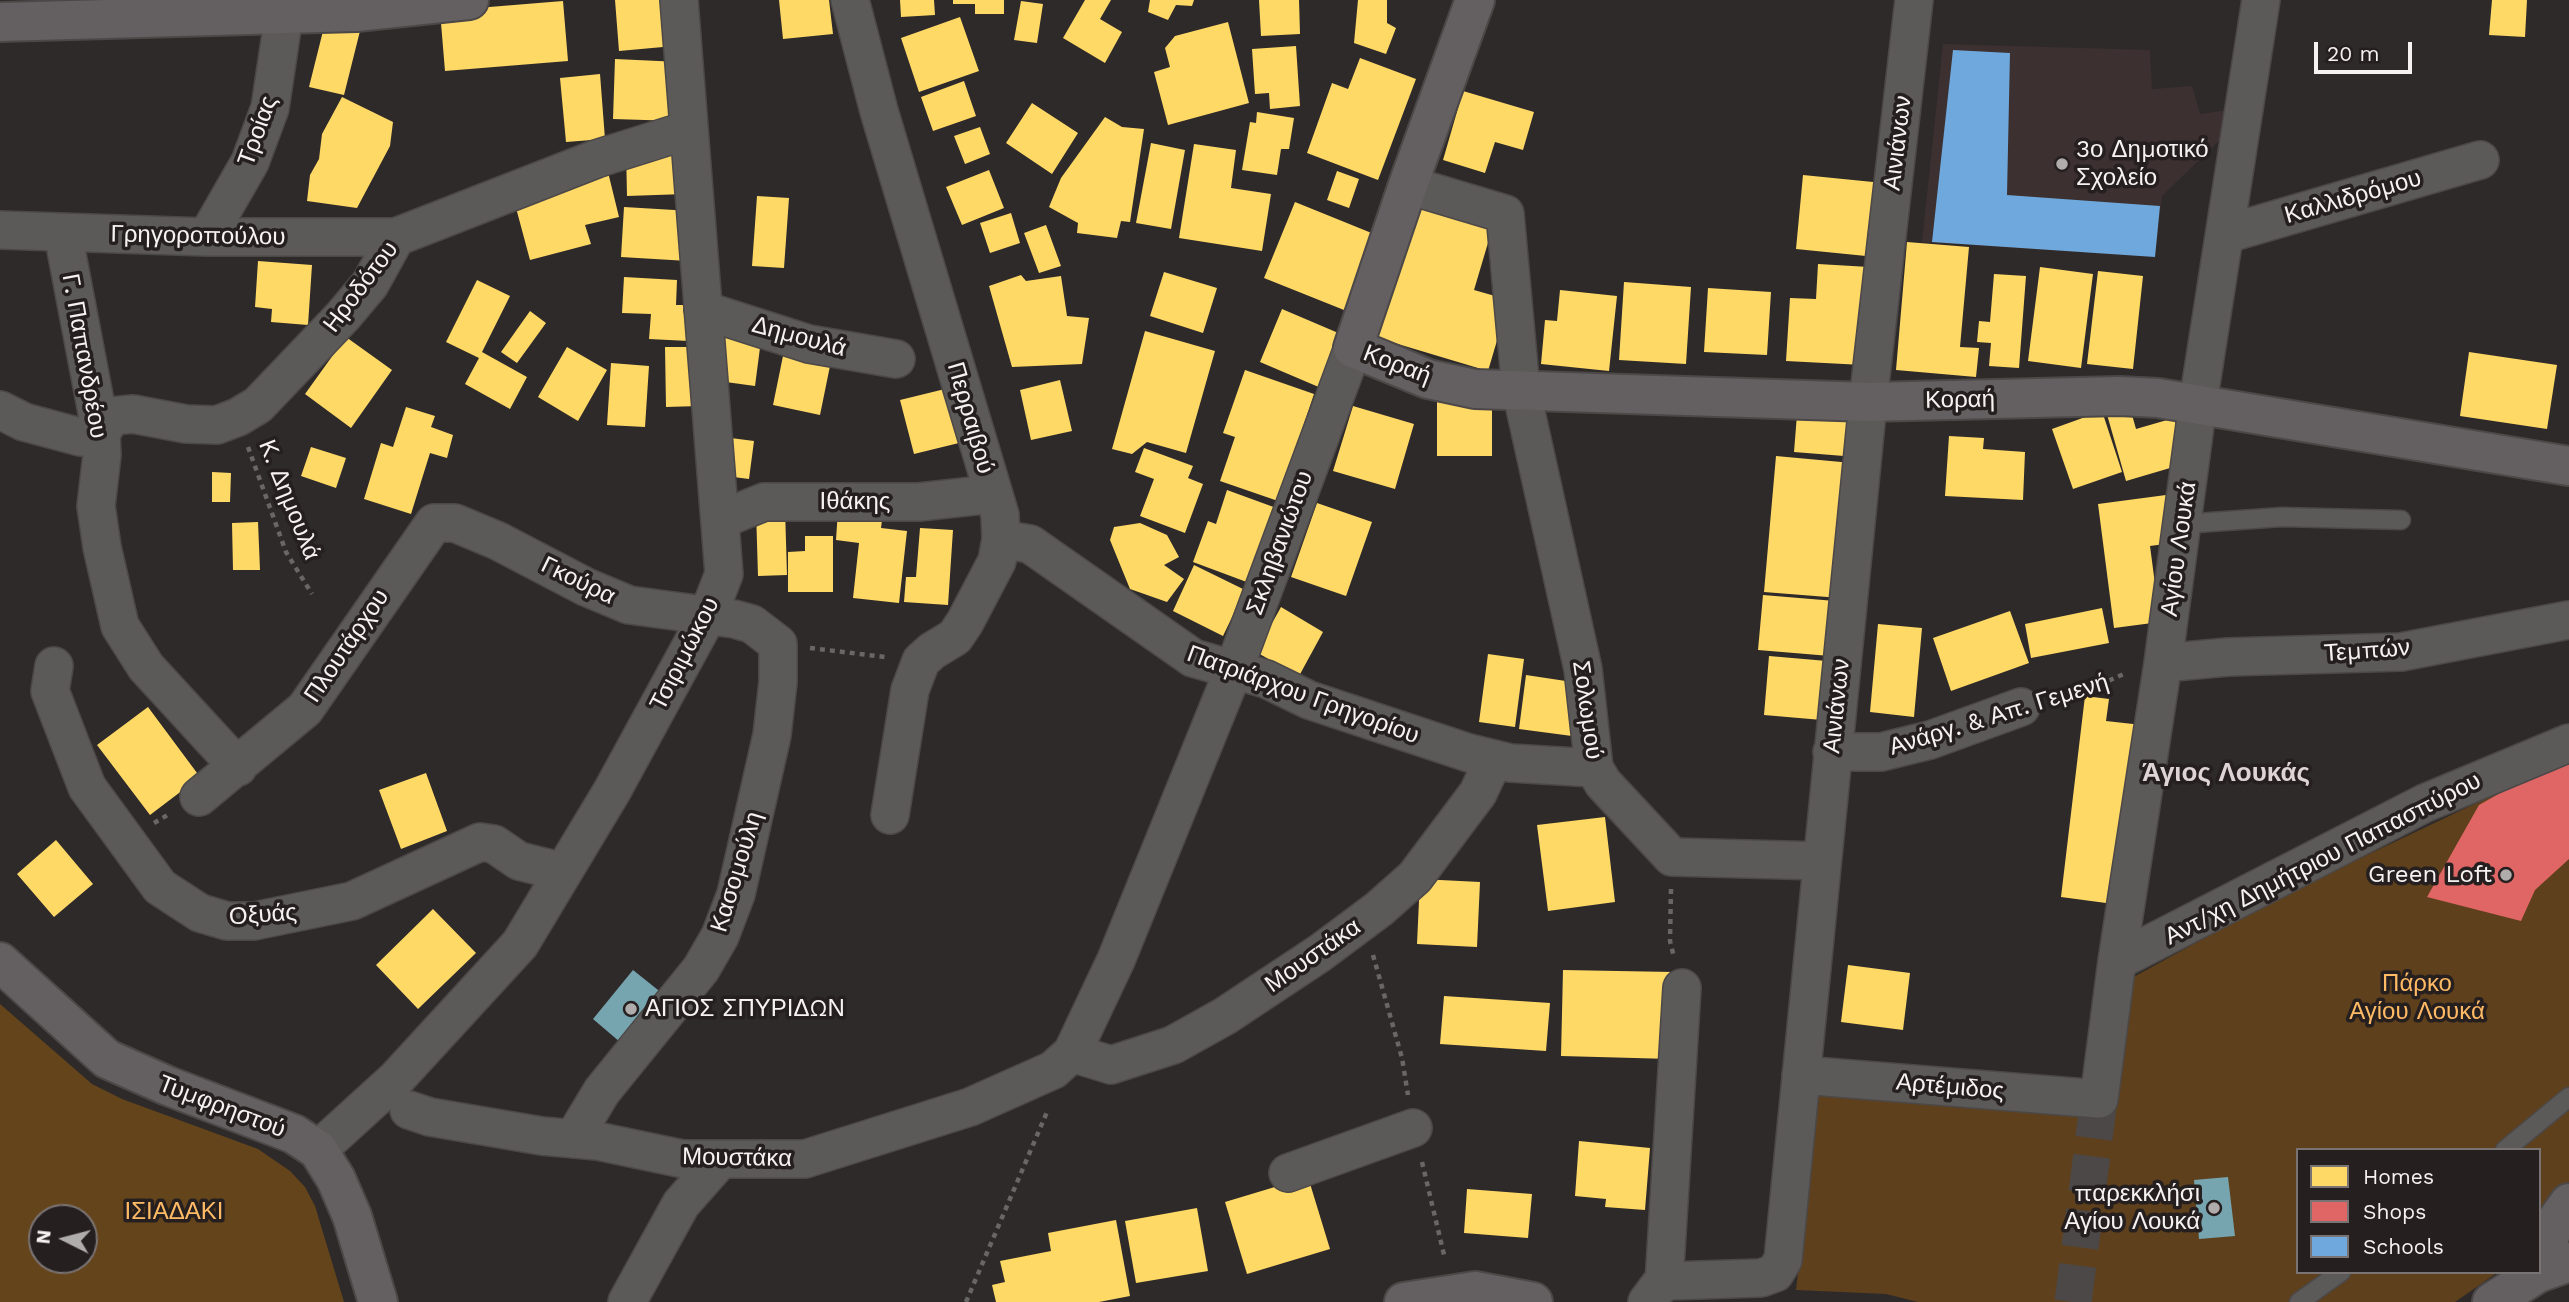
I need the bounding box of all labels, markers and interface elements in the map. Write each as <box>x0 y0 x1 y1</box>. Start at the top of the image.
scale bar <box>2317 28 2415 72</box>
text: 20 m <box>2327 41 2379 66</box>
street label: Τροίας <box>232 92 284 170</box>
street label: Αινιάνων <box>1878 94 1918 192</box>
place label: 3ο Δημοτικό Σχολείο <box>2076 136 2209 192</box>
marker: 3ο Δημοτικό Σχολείο <box>2054 156 2070 172</box>
street label: Καλλιδρόμου <box>2281 164 2425 230</box>
street label: Γρηγοροπούλου <box>110 220 286 252</box>
street label: Ηροδότου <box>318 236 404 338</box>
street label: Γ. Παπανδρέου <box>55 271 113 441</box>
street label: Δημουλά <box>749 311 849 363</box>
street label: Κοραή <box>1359 339 1435 391</box>
street label: Περραιβού <box>940 359 1000 477</box>
street label: Κοραή <box>1925 385 1995 415</box>
street label: Κ. Δημουλά <box>252 436 326 564</box>
street label: Σκληβανιώτου <box>1241 467 1319 619</box>
street label: Αγίου Λουκά <box>2155 480 2203 618</box>
street label: Ιθάκης <box>820 488 890 516</box>
street label: Γκούρα <box>536 551 620 611</box>
street label: Πλουτάρχου <box>299 584 395 708</box>
street label: Τσιριμώκου <box>644 593 726 715</box>
street label: Τεμπών <box>2323 634 2411 668</box>
street label: Πατριάρχου Γρηγορίου <box>1183 640 1423 750</box>
street label: Αινιάνων <box>1818 657 1856 755</box>
street label: Σολωμού <box>1566 659 1608 761</box>
street label: Ανάργ. & Απ. Γεμενή <box>1886 668 2112 762</box>
district label: Άγιος Λουκάς <box>2142 757 2310 789</box>
street label: Αντ/χη Δημήτριου Παπασπύρου <box>2160 767 2486 951</box>
street label: Κασομούλη <box>705 808 769 936</box>
place label: Green Loft <box>2368 861 2492 889</box>
marker: Green Loft <box>2498 867 2514 883</box>
street label: Οξυάς <box>228 898 298 932</box>
street label: Μουστάκα <box>1260 913 1366 999</box>
park label: Πάρκο Αγίου Λουκά <box>2349 970 2485 1026</box>
place label: ΑΓΙΟΣ ΣΠΥΡΙΔΩΝ <box>645 995 845 1023</box>
marker: ΑΓΙΟΣ ΣΠΥΡΙΔΩΝ <box>623 1001 639 1017</box>
street label: Αρτέμιδος <box>1895 1068 2005 1106</box>
street label: Τυμφρηστού <box>154 1070 290 1144</box>
street label: Μουστάκα <box>682 1143 792 1173</box>
legend <box>2296 1148 2541 1274</box>
text: Homes <box>2363 1164 2434 1189</box>
place label: παρεκκλήσι Αγίου Λουκά <box>2064 1180 2200 1236</box>
park label: ΙΣΙΑΔΑΚΙ <box>125 1198 223 1226</box>
text: Shops <box>2363 1199 2426 1224</box>
marker: παρεκκλήσι Αγίου Λουκά <box>2206 1200 2222 1216</box>
north arrow <box>28 1204 98 1274</box>
text: N <box>31 1229 56 1245</box>
text: Schools <box>2363 1234 2444 1259</box>

